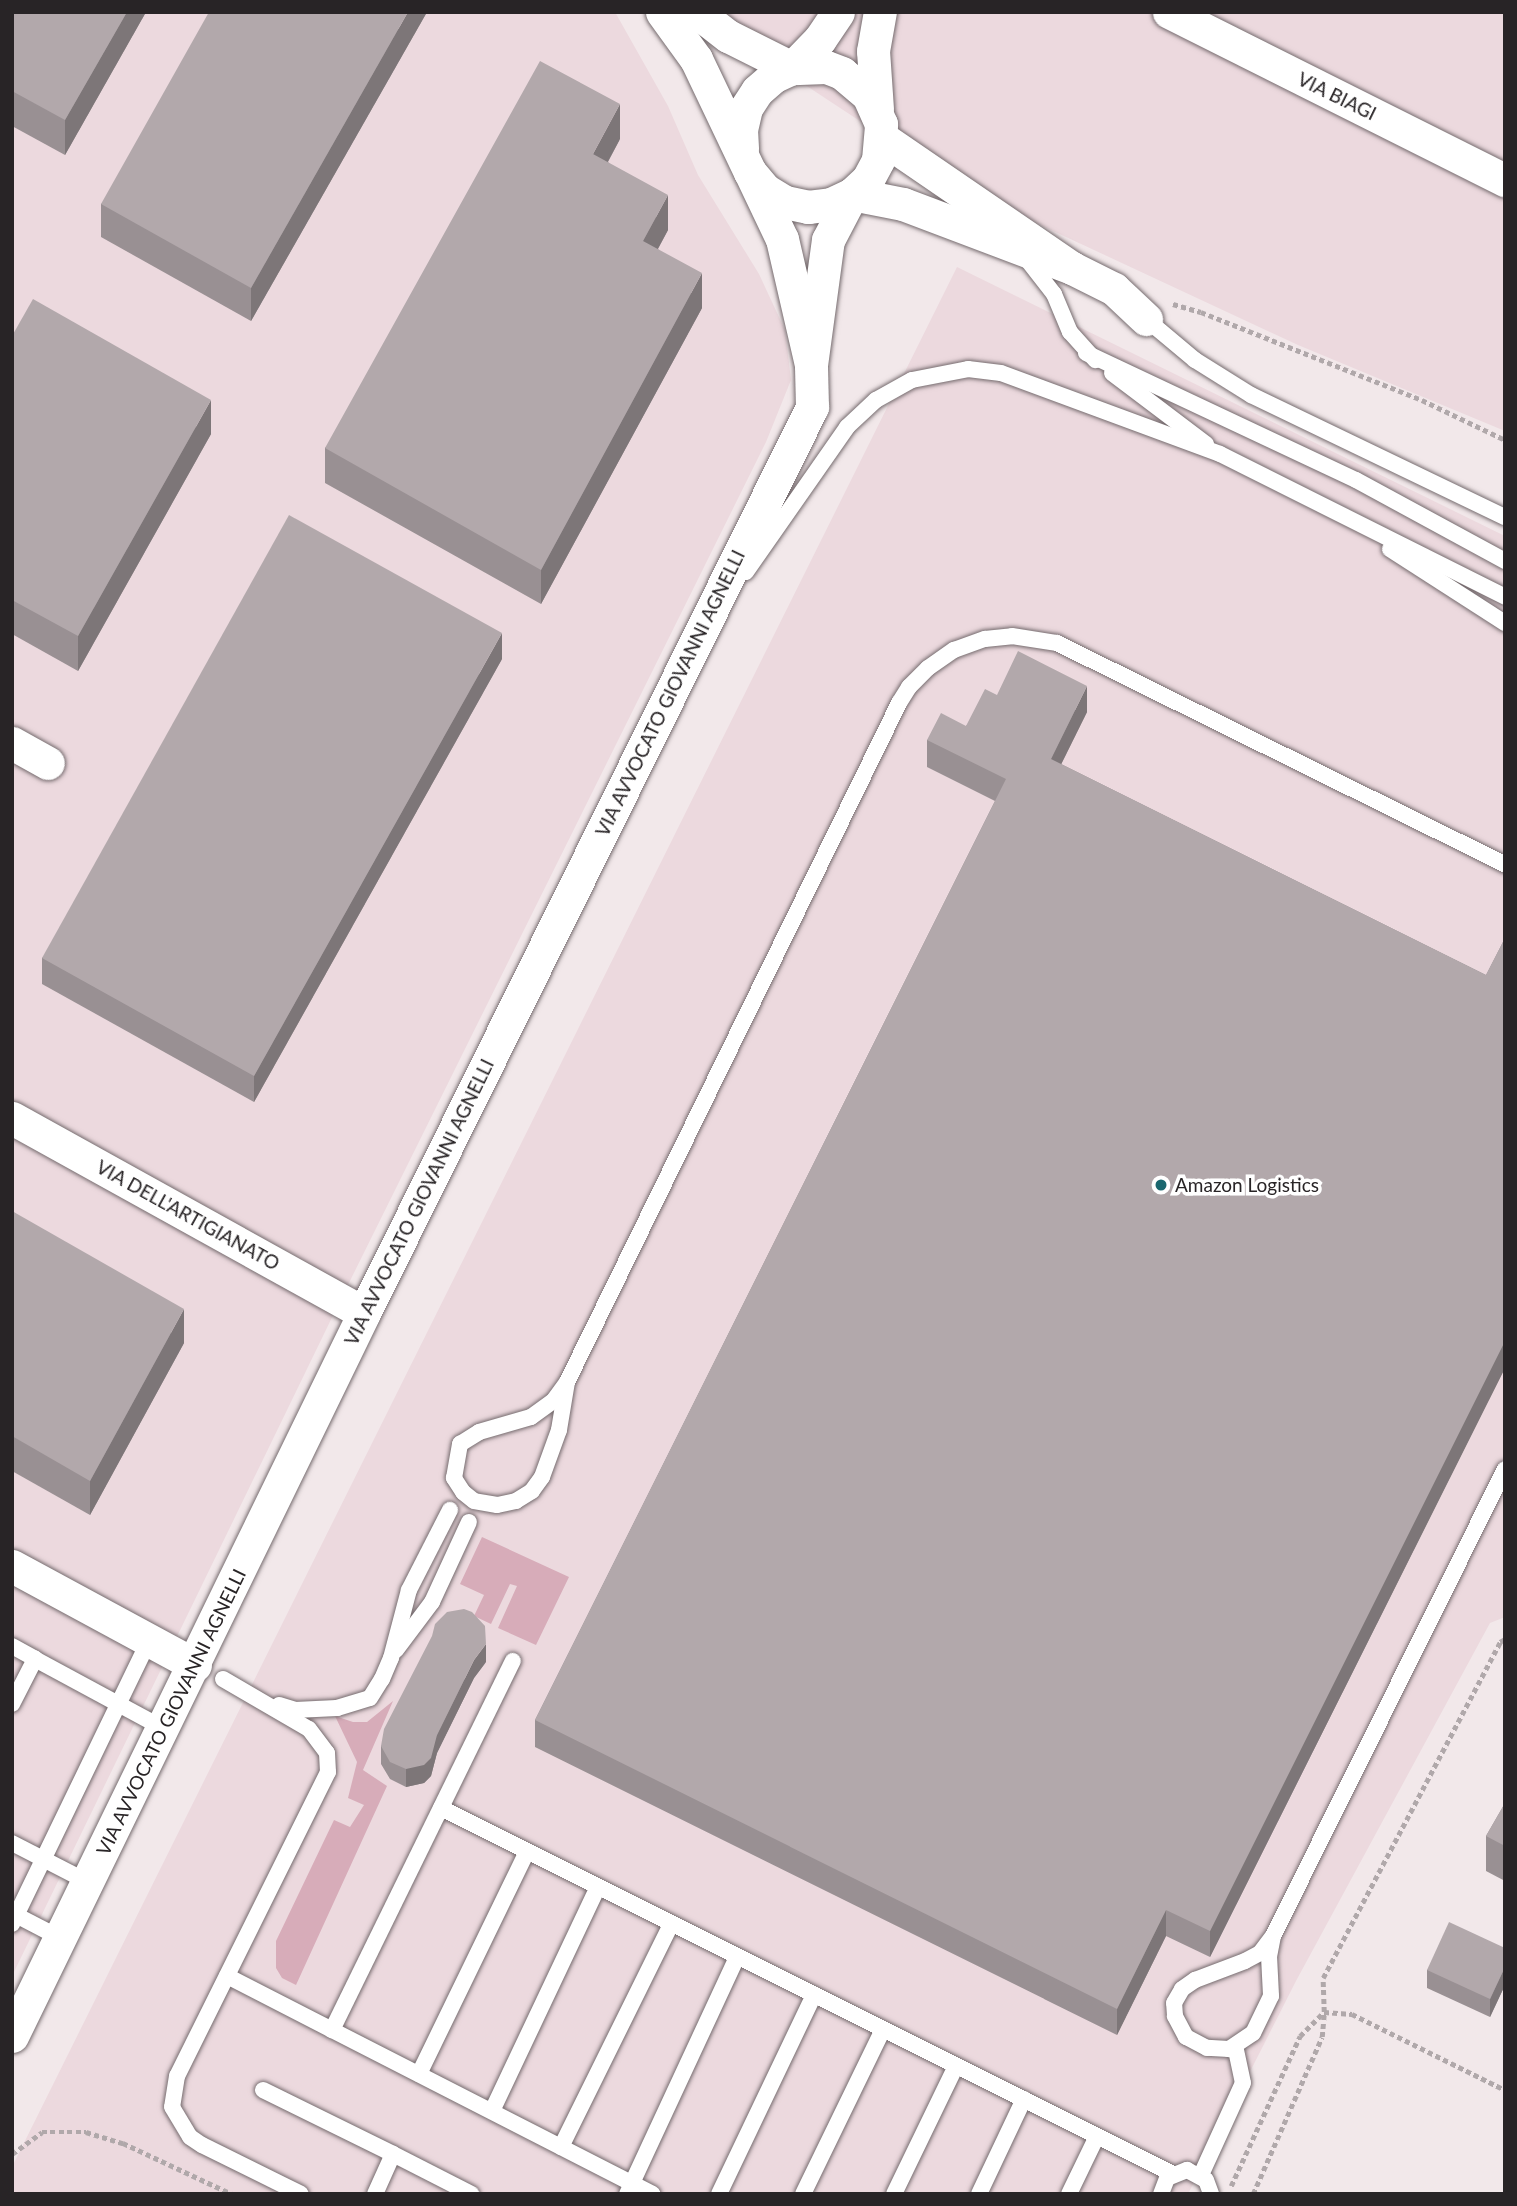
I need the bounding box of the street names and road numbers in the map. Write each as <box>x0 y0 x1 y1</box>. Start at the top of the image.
street label: VIA BIAGI <box>1294 67 1380 125</box>
street label: VIA AVVOCATO GIOVANNI AGNELLI <box>590 545 750 841</box>
street label: VIA AVVOCATO GIOVANNI AGNELLI <box>339 1054 499 1350</box>
street label: VIA DELL'ARTIGIANATO <box>92 1155 284 1275</box>
street label: VIA AVVOCATO GIOVANNI AGNELLI <box>91 1564 251 1860</box>

